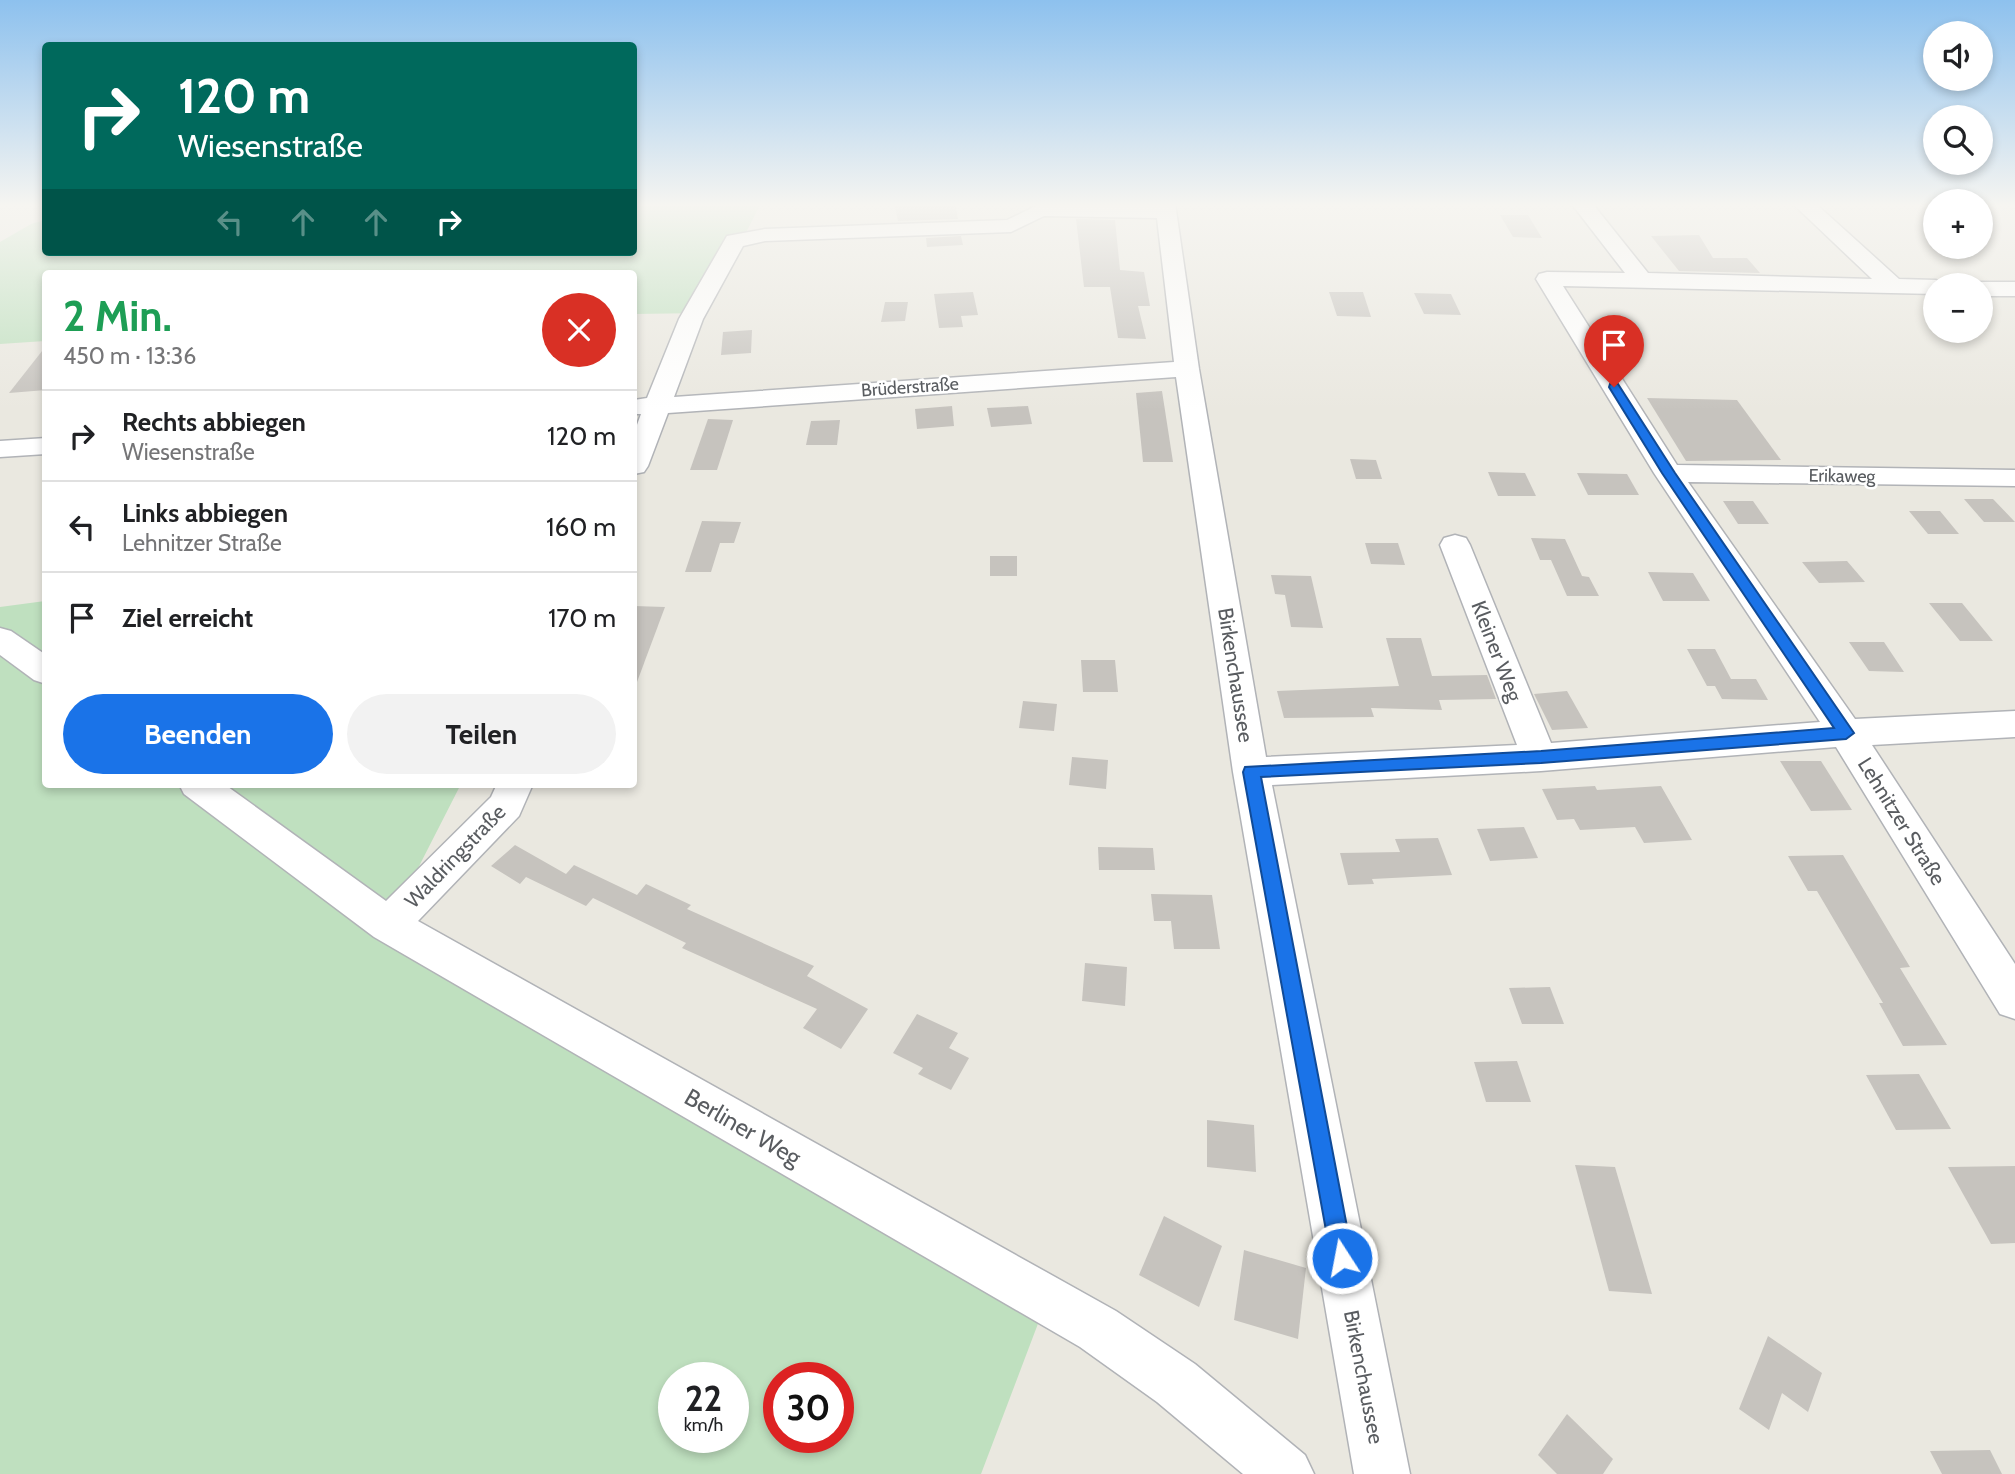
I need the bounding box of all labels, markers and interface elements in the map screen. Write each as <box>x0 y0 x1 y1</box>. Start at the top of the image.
map controls <box>1923 21 1993 343</box>
button: sound <box>1923 21 1993 91</box>
text: 120 m <box>178 66 310 125</box>
icon: right <box>63 70 154 161</box>
button: search <box>1923 105 1993 175</box>
text: Wiesenstraße <box>178 126 363 165</box>
button: + <box>1923 189 1993 259</box>
icon: left <box>211 203 249 241</box>
icon: ahead <box>284 203 322 241</box>
icon: ahead <box>357 203 395 241</box>
icon: right <box>430 203 468 241</box>
button: − <box>1923 273 1993 343</box>
text: 2 Min. <box>63 290 172 342</box>
button: close <box>542 293 616 367</box>
pin <box>1584 315 1644 387</box>
icon: arrive <box>1595 326 1633 364</box>
text: 450 m · 13:36 <box>63 342 196 370</box>
street label: Brüderstraße <box>860 373 960 401</box>
text: Rechts abbiegen <box>122 406 306 438</box>
icon: right <box>63 417 101 455</box>
text: 120 m <box>547 420 616 452</box>
text: Wiesenstraße <box>122 438 255 466</box>
street label: Erikaweg <box>1808 464 1877 488</box>
text: Links abbiegen <box>122 497 288 529</box>
icon: left <box>63 508 101 546</box>
text: 160 m <box>546 511 616 543</box>
text: Lehnitzer Straße <box>122 529 282 557</box>
street label: Kleiner Weg <box>1466 597 1528 705</box>
icon: arrive <box>63 599 101 637</box>
text: Ziel erreicht <box>122 602 253 634</box>
text: 170 m <box>548 602 616 634</box>
street label: Birkenchaussee <box>1213 606 1259 744</box>
button: Beenden <box>63 694 333 774</box>
button: Teilen <box>347 694 616 774</box>
street label: Lehnitzer Straße <box>1853 753 1951 890</box>
street label: Waldringstraße <box>399 799 511 913</box>
street label: Berliner Weg <box>680 1082 807 1172</box>
position arrow <box>1305 1221 1379 1295</box>
street label: Birkenchaussee <box>1339 1308 1389 1446</box>
speed limit sign: 30 <box>763 1362 854 1453</box>
text: 22 <box>685 1377 722 1420</box>
text: km/h <box>684 1414 723 1436</box>

